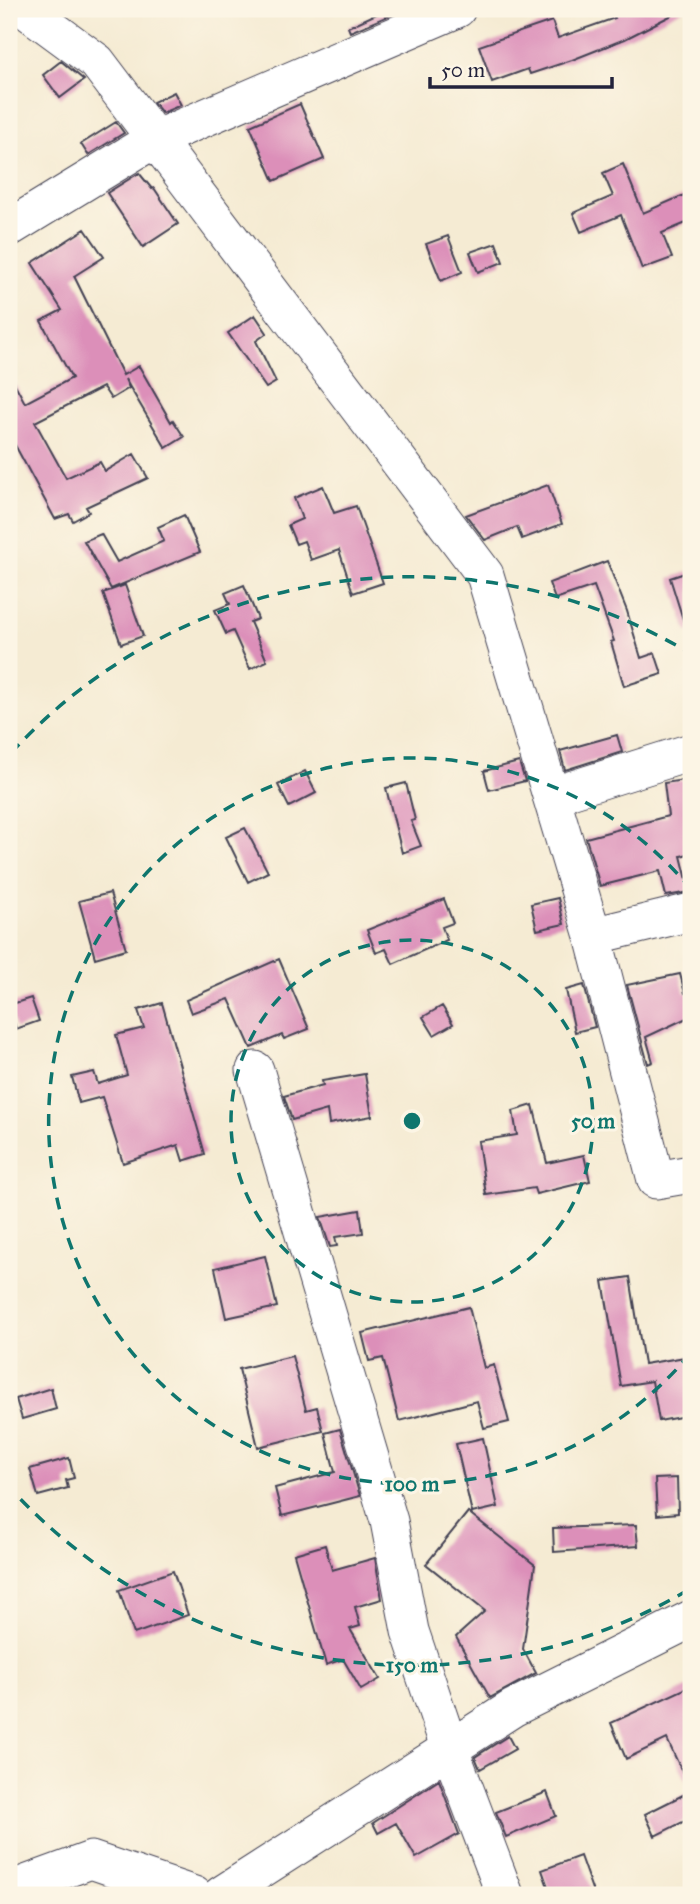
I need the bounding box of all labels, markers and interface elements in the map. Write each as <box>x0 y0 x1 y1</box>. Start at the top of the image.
scale bar <box>430 46 612 90</box>
text: 50 m <box>441 57 486 83</box>
text: 50 m <box>571 1108 615 1134</box>
centre of rings <box>400 1109 424 1133</box>
text: 100 m <box>385 1471 440 1497</box>
text: 150 m <box>386 1652 438 1678</box>

